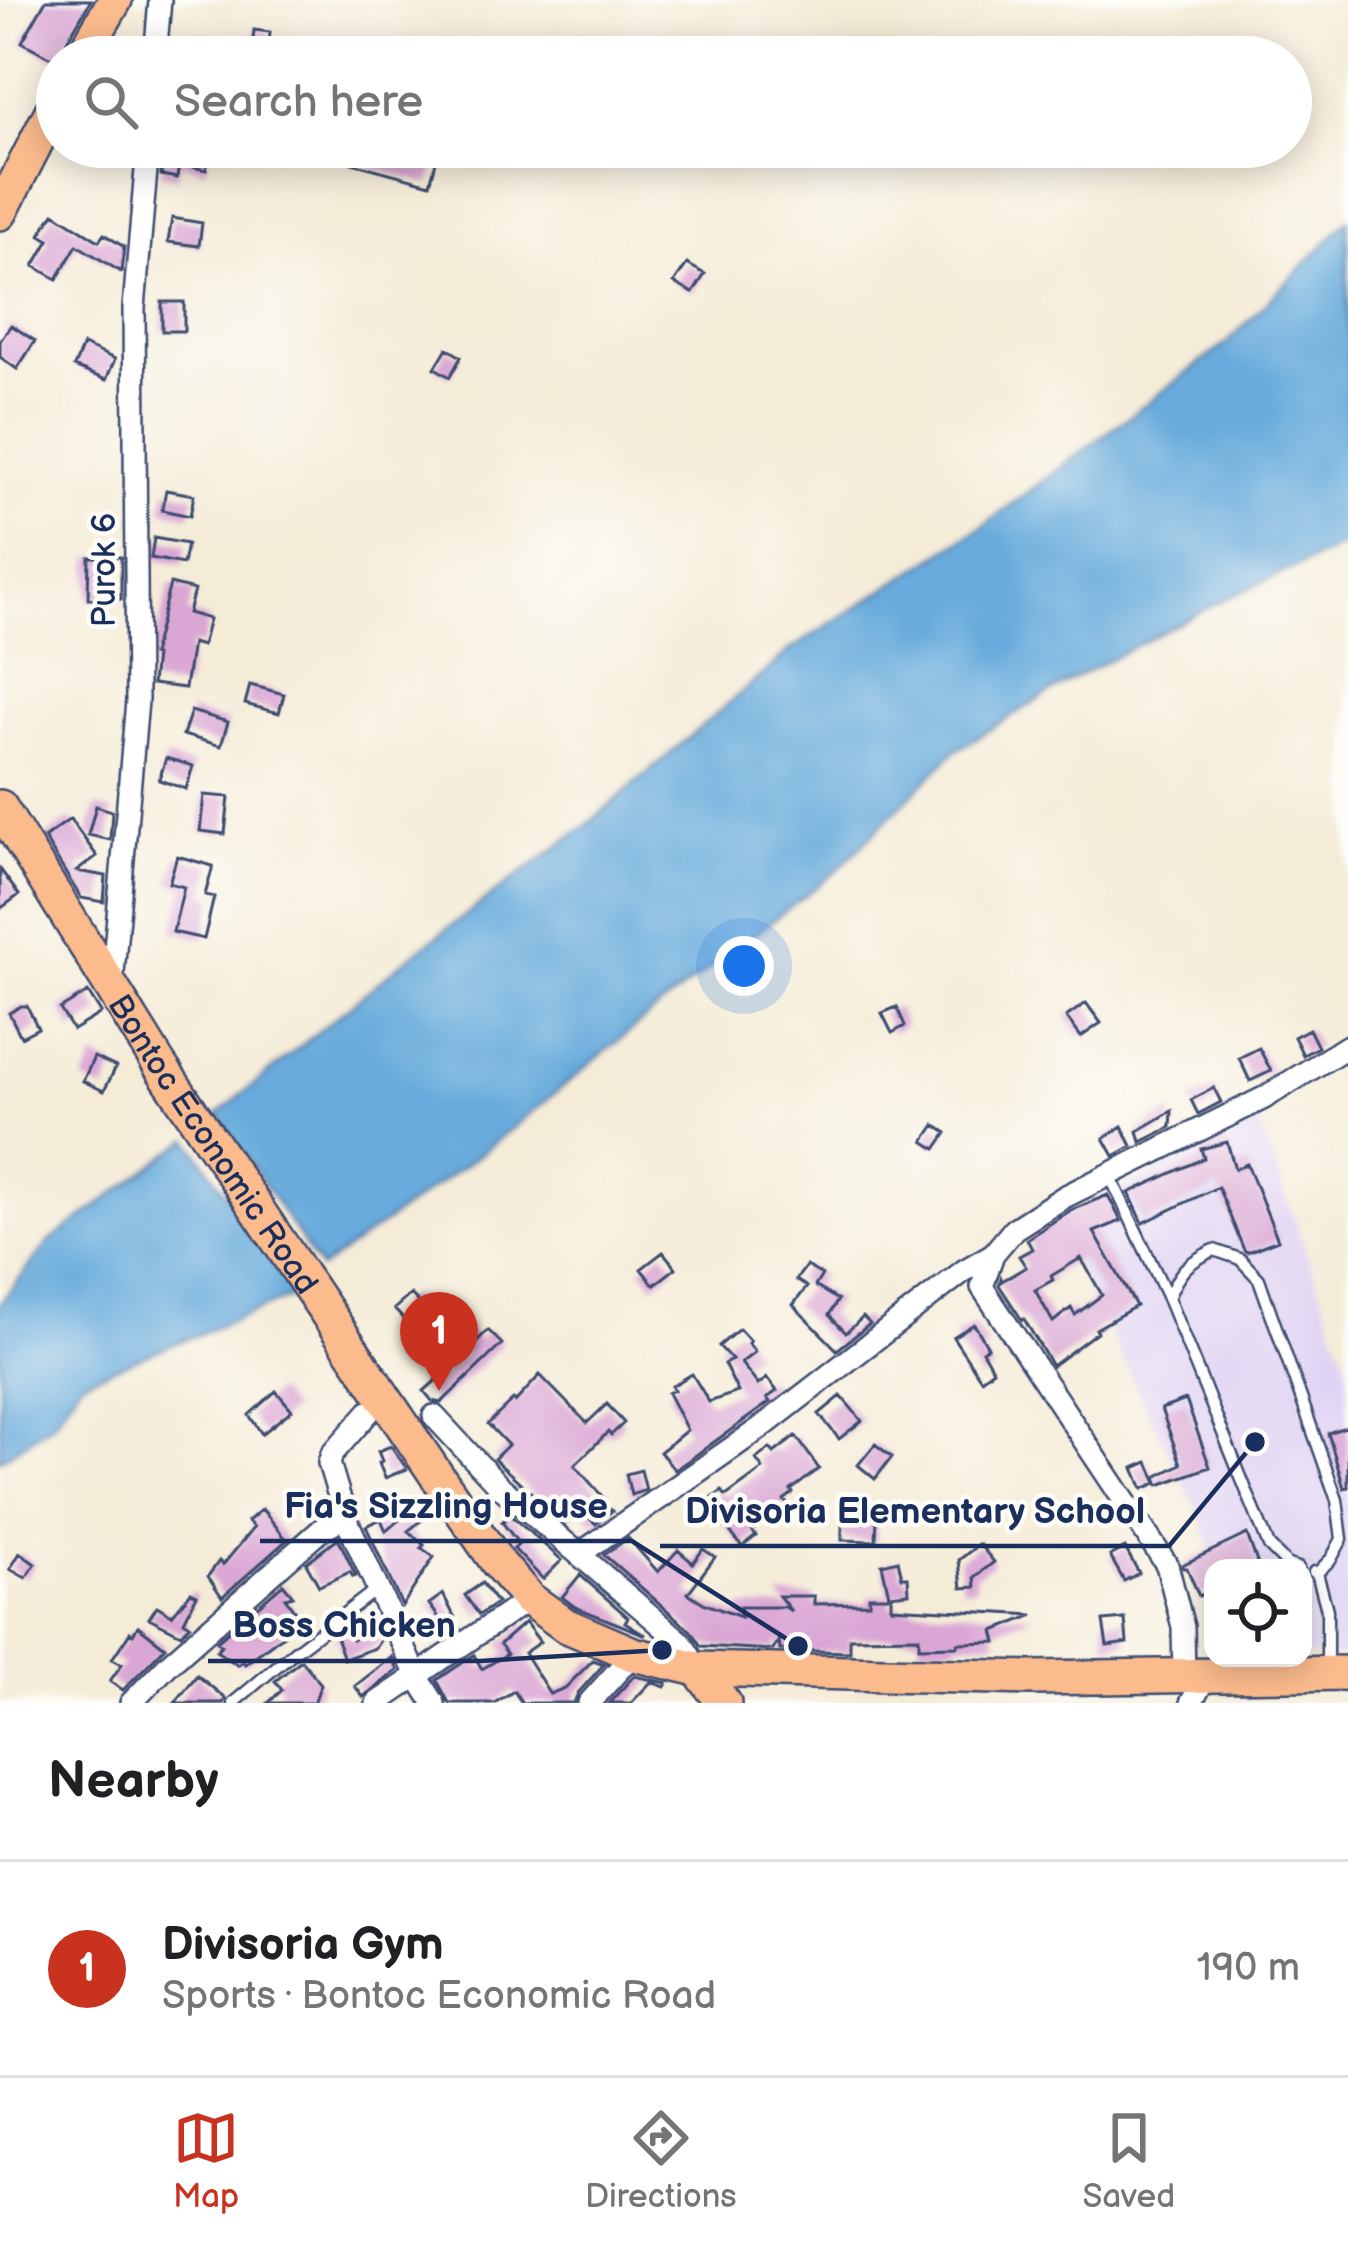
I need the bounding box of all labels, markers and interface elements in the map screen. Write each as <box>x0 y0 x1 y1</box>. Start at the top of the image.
search box <box>36 36 1312 168</box>
icon: search <box>78 69 144 135</box>
text: Search here <box>174 75 423 130</box>
street label: Purok 6 <box>85 513 125 627</box>
your location <box>714 936 774 996</box>
street label: Bontoc Economic Road <box>99 988 326 1302</box>
pin: 1 <box>400 1292 478 1391</box>
callout: Fia's Sizzling House <box>260 1469 632 1541</box>
callout: Divisoria Elementary School <box>660 1474 1169 1546</box>
text: Fia's Sizzling House <box>284 1486 608 1529</box>
text: Divisoria Elementary School <box>685 1491 1145 1534</box>
map controls <box>1204 1559 1312 1667</box>
button: locate <box>1204 1559 1312 1667</box>
callout: Boss Chicken <box>208 1589 480 1661</box>
text: Boss Chicken <box>232 1605 456 1648</box>
text: Nearby <box>48 1751 219 1812</box>
text: Divisoria Gym <box>162 1918 444 1973</box>
text: 1 <box>79 1945 95 1992</box>
text: 190 m <box>1197 1945 1300 1992</box>
text: Sports · Bontoc Economic Road <box>162 1973 716 2020</box>
tab: Map <box>173 2105 239 2217</box>
tab: Directions <box>585 2105 737 2217</box>
tab: Saved <box>1082 2105 1175 2217</box>

